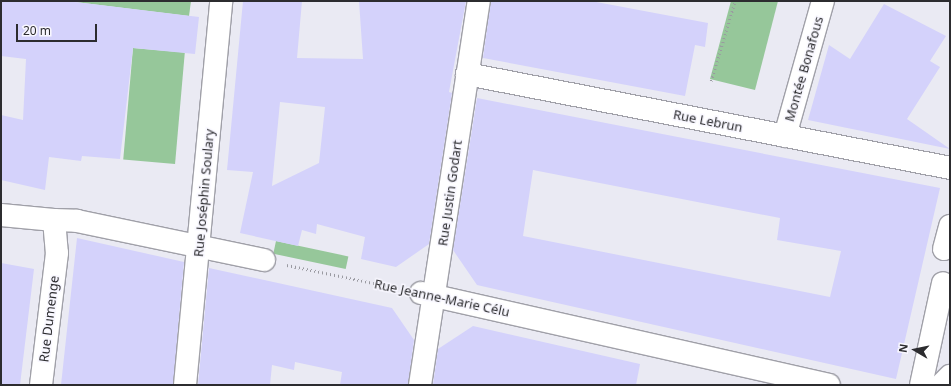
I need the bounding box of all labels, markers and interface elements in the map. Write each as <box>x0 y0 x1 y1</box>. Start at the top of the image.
street label: Montée Bonafous <box>782 15 826 123</box>
scale bar <box>18 16 99 42</box>
text: 20 m <box>23 22 51 39</box>
street label: Rue Lebrun <box>672 107 744 135</box>
street label: Rue Joséphin Soulary <box>191 128 217 258</box>
street label: Rue Justin Godart <box>435 139 465 247</box>
street label: Rue Dumenge <box>36 275 62 363</box>
street label: Rue Jeanne-Marie Célu <box>373 276 511 320</box>
north arrow <box>895 330 935 370</box>
text: N <box>895 342 911 354</box>

